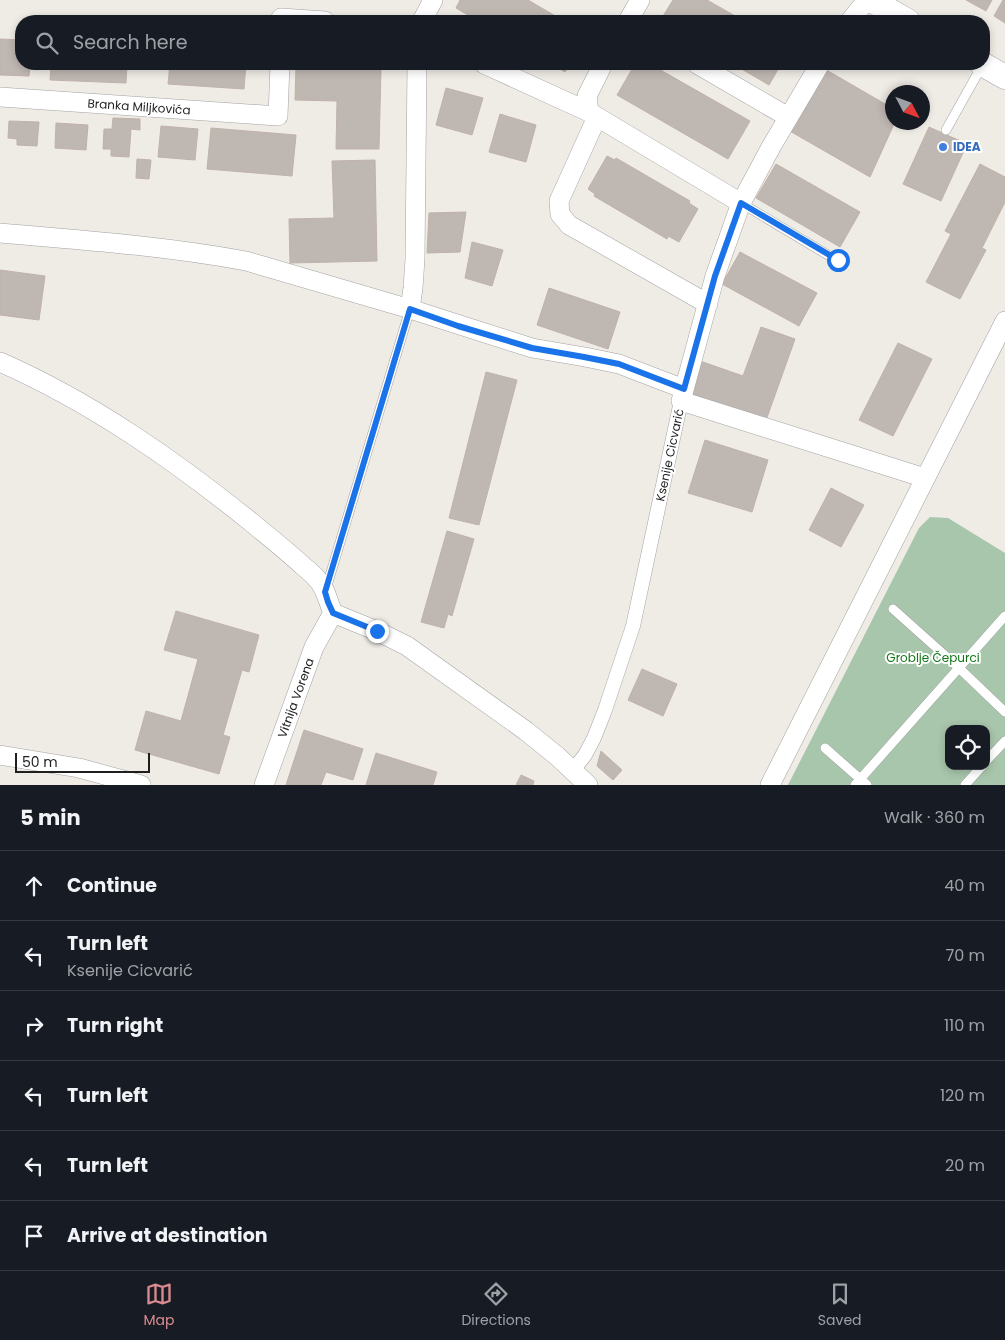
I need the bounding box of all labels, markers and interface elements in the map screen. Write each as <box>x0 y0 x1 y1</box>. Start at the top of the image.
search box <box>15 15 990 70</box>
icon: search <box>33 29 61 57</box>
text: Search here <box>73 29 187 56</box>
north arrow <box>885 85 930 130</box>
street label: Branka Miljkovića <box>87 94 191 119</box>
place label: IDEA <box>953 138 981 155</box>
marker: IDEA <box>937 141 949 153</box>
route start <box>827 249 850 272</box>
street label: Ksenije Cicvarić <box>651 407 688 503</box>
route end <box>366 620 389 643</box>
park label: Groblje Čepurci <box>886 649 980 666</box>
street label: Vitnija Vorena <box>273 656 318 740</box>
map controls <box>945 725 990 770</box>
button: locate <box>945 725 990 770</box>
scale bar <box>15 750 150 773</box>
text: 50 m <box>22 752 58 772</box>
text: 5 min <box>20 803 81 832</box>
text: Walk · 360 m <box>884 806 985 829</box>
icon: ahead <box>20 872 48 900</box>
text: Continue <box>67 872 157 899</box>
text: 40 m <box>944 874 985 897</box>
text: Turn left <box>67 930 148 957</box>
icon: left <box>20 942 48 970</box>
text: 70 m <box>945 944 985 967</box>
text: Ksenije Cicvarić <box>67 959 193 982</box>
icon: right <box>20 1012 48 1040</box>
text: Turn right <box>67 1012 163 1039</box>
text: 110 m <box>944 1014 985 1037</box>
icon: left <box>20 1082 48 1110</box>
text: Turn left <box>67 1082 148 1109</box>
text: 120 m <box>940 1084 985 1107</box>
icon: left <box>20 1152 48 1180</box>
text: Turn left <box>67 1152 148 1179</box>
text: 20 m <box>945 1154 985 1177</box>
icon: arrive <box>20 1222 48 1250</box>
text: Arrive at destination <box>67 1222 268 1249</box>
tab: Map <box>143 1280 174 1331</box>
tab: Directions <box>461 1280 531 1331</box>
tab: Saved <box>818 1280 862 1331</box>

